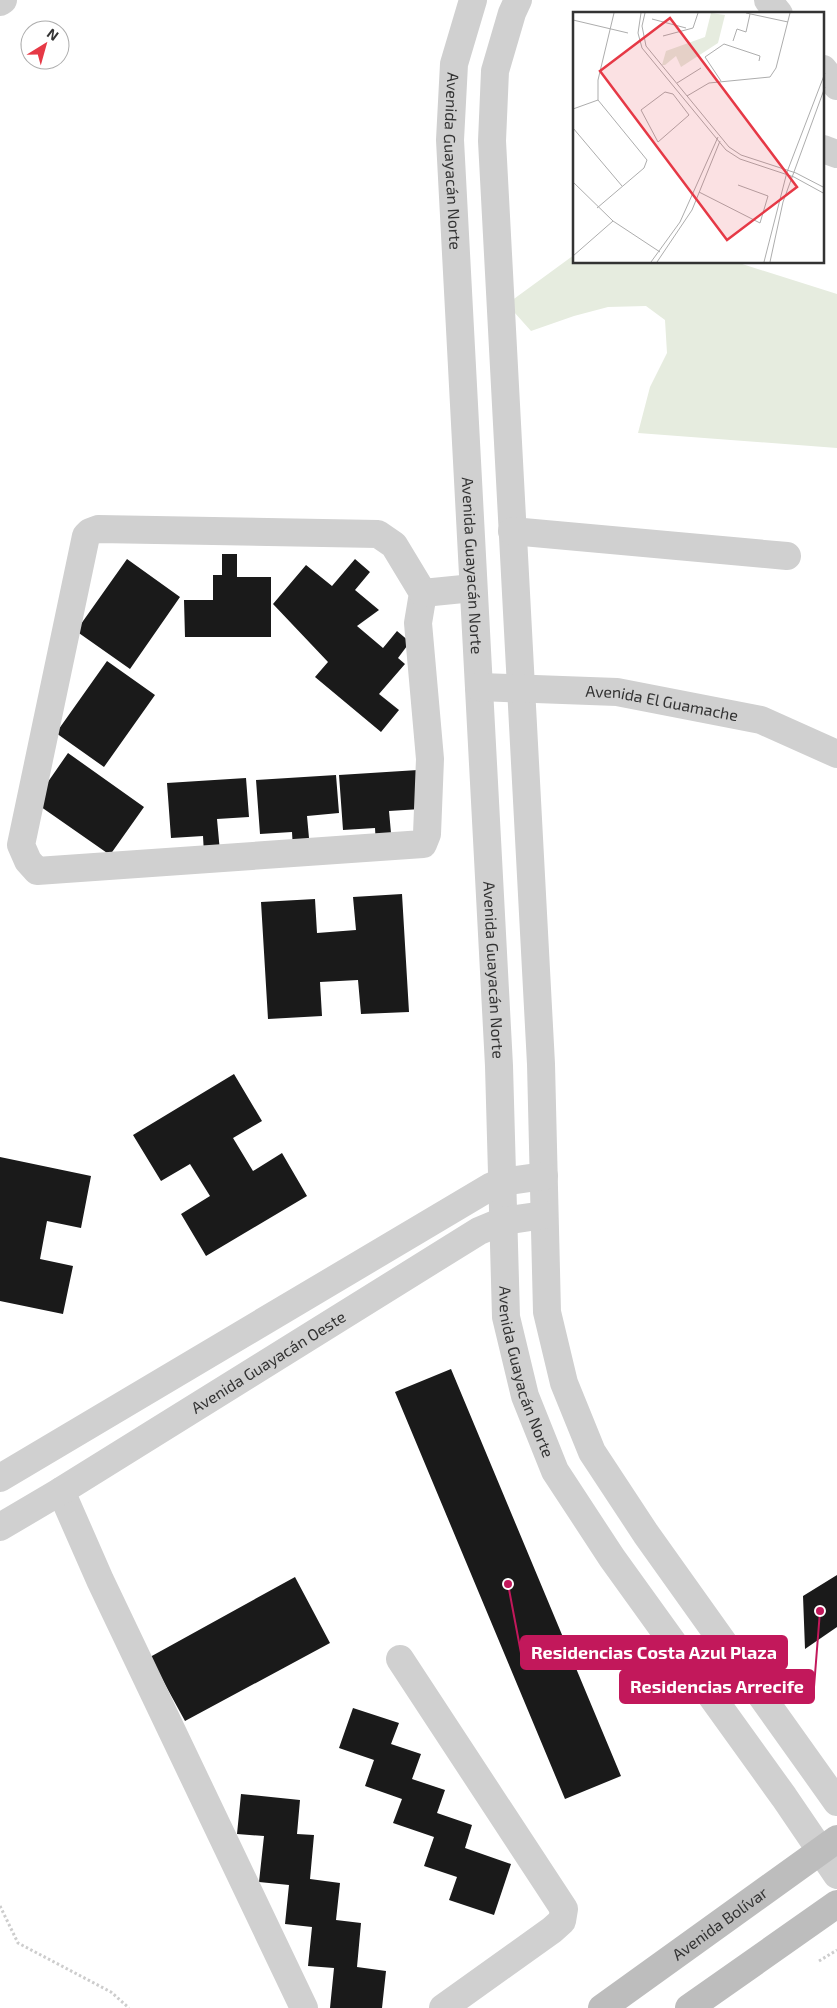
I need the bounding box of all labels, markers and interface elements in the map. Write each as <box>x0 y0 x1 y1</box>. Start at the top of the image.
inset map <box>573 12 824 264</box>
north arrow <box>20 20 70 70</box>
text: N <box>44 24 62 44</box>
street label: Avenida Guayacán Norte <box>441 72 466 250</box>
street label: Avenida Guayacán Norte <box>459 476 487 655</box>
street label: Avenida El Guamache <box>585 681 740 724</box>
street label: Avenida Guayacán Norte <box>480 881 509 1059</box>
street label: Avenida Guayacán Norte <box>496 1286 559 1460</box>
street label: Avenida Guayacán Oeste <box>187 1306 349 1417</box>
callout: Residencias Costa Azul Plaza <box>521 1636 787 1669</box>
text: Residencias Costa Azul Plaza <box>531 1641 777 1663</box>
callout: Residencias Arrecife <box>620 1670 814 1703</box>
text: Residencias Arrecife <box>630 1675 804 1697</box>
street label: Avenida Bolívar <box>668 1882 771 1964</box>

